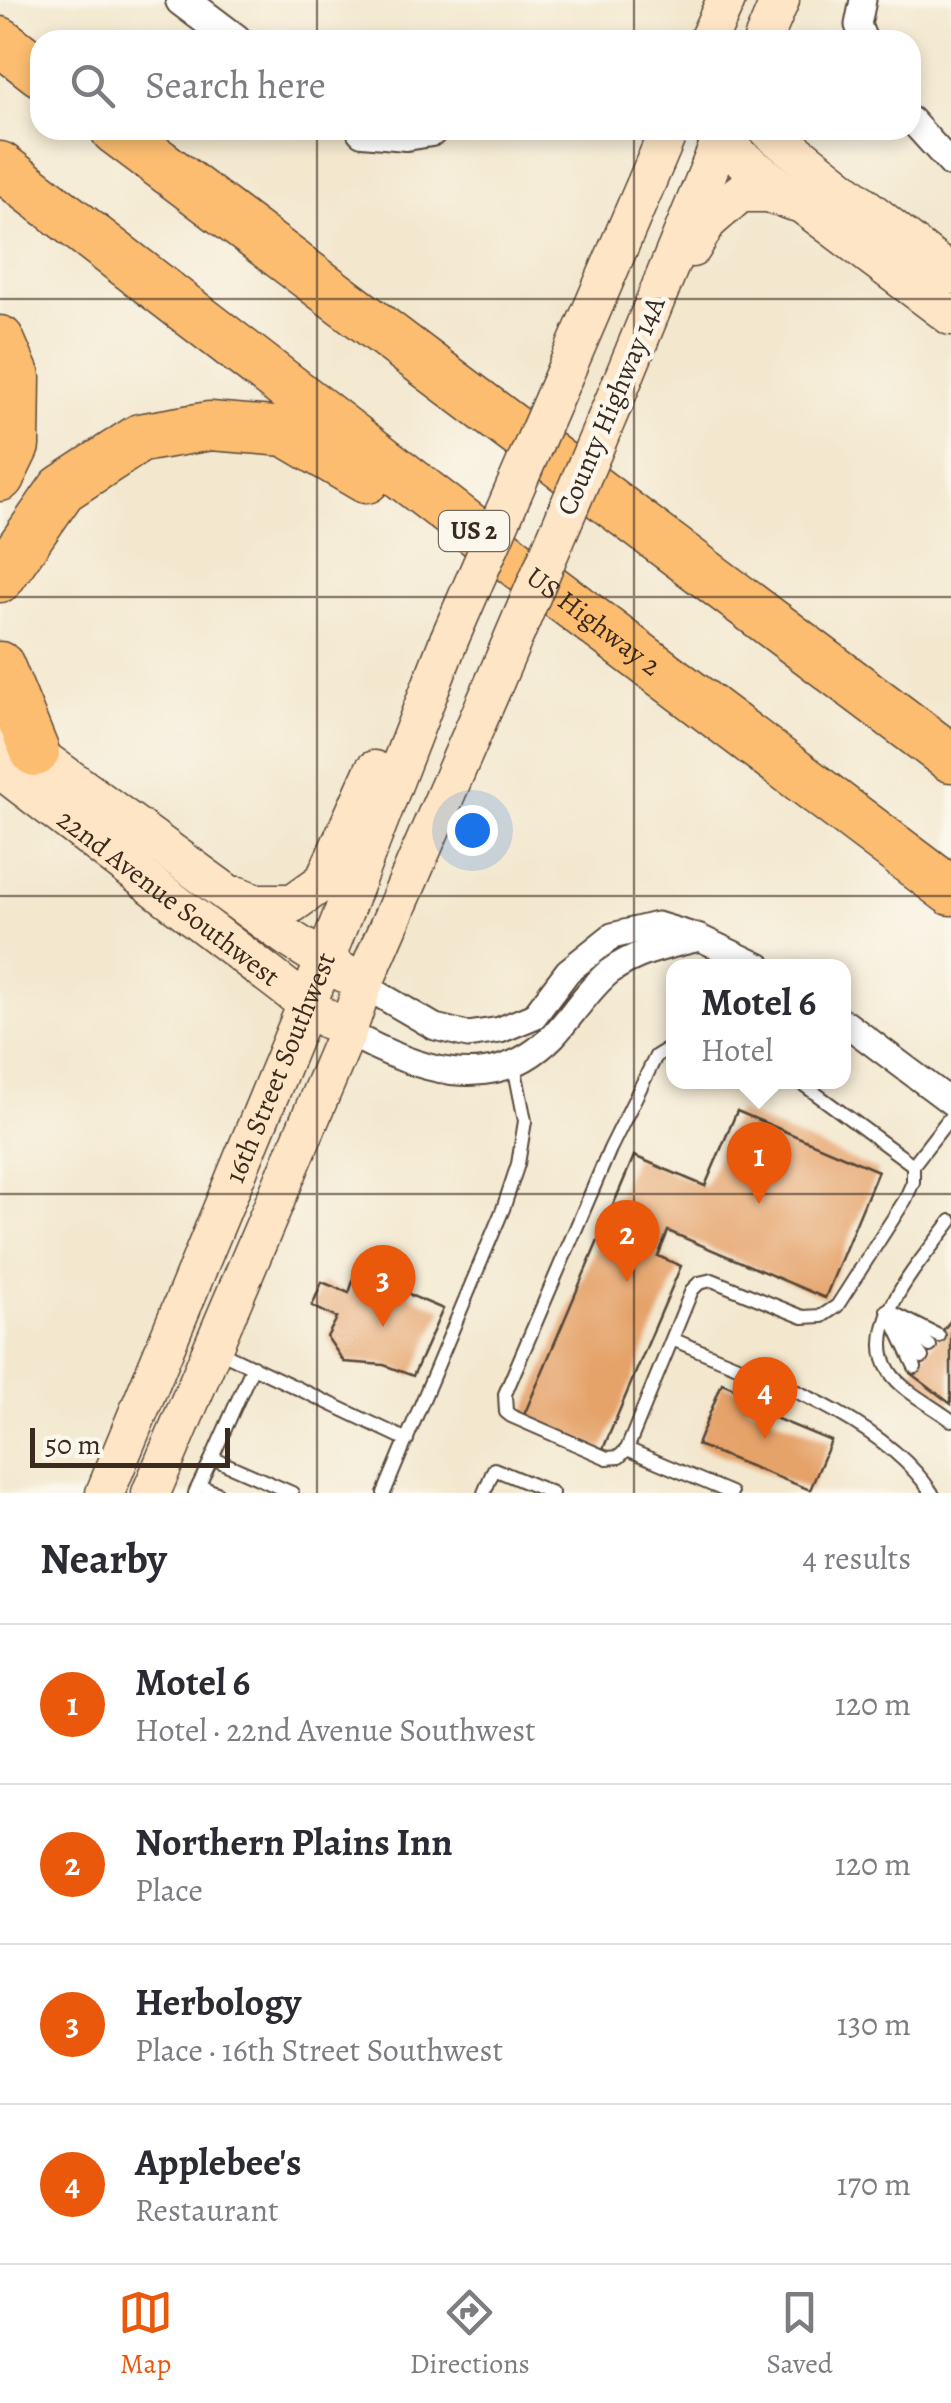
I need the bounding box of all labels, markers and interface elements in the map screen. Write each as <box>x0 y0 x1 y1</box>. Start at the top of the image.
search box <box>30 30 921 140</box>
icon: search <box>65 58 120 113</box>
text: Search here <box>145 59 326 111</box>
street label: County Highway 14A <box>548 290 675 521</box>
road number: US 2 <box>439 511 509 551</box>
street label: US Highway 2 <box>518 558 669 685</box>
street label: 22nd Avenue Southwest <box>49 800 288 995</box>
your location <box>447 805 498 856</box>
street label: 16th Street Southwest <box>216 947 345 1189</box>
popup <box>666 959 851 1089</box>
text: Motel 6 <box>701 976 816 1028</box>
text: Hotel <box>701 1028 773 1072</box>
pin: 1 <box>726 1122 792 1204</box>
pin: 2 <box>594 1200 660 1282</box>
pin: 3 <box>350 1244 416 1327</box>
pin: 4 <box>732 1356 798 1439</box>
scale bar <box>30 1423 230 1468</box>
text: 50 m <box>45 1426 101 1464</box>
text: Nearby <box>40 1530 167 1587</box>
text: 4 results <box>802 1536 911 1580</box>
text: Motel 6 <box>135 1656 250 1708</box>
text: 1 <box>67 1682 78 1726</box>
text: 120 m <box>835 1682 911 1726</box>
text: Hotel · 22nd Avenue Southwest <box>135 1708 536 1752</box>
text: Northern Plains Inn <box>135 1816 453 1868</box>
text: 2 <box>65 1842 80 1886</box>
text: 120 m <box>835 1842 911 1886</box>
text: Place <box>135 1868 203 1912</box>
text: Herbology <box>135 1976 301 2028</box>
text: 3 <box>66 2002 79 2046</box>
text: 130 m <box>837 2002 911 2046</box>
text: Place · 16th Street Southwest <box>135 2028 503 2072</box>
text: Applebee's <box>135 2136 302 2188</box>
text: 4 <box>65 2162 80 2206</box>
text: 170 m <box>837 2162 911 2206</box>
text: Restaurant <box>135 2188 279 2232</box>
tab: Map <box>118 2285 173 2383</box>
tab: Directions <box>410 2285 530 2383</box>
tab: Saved <box>766 2285 833 2383</box>

